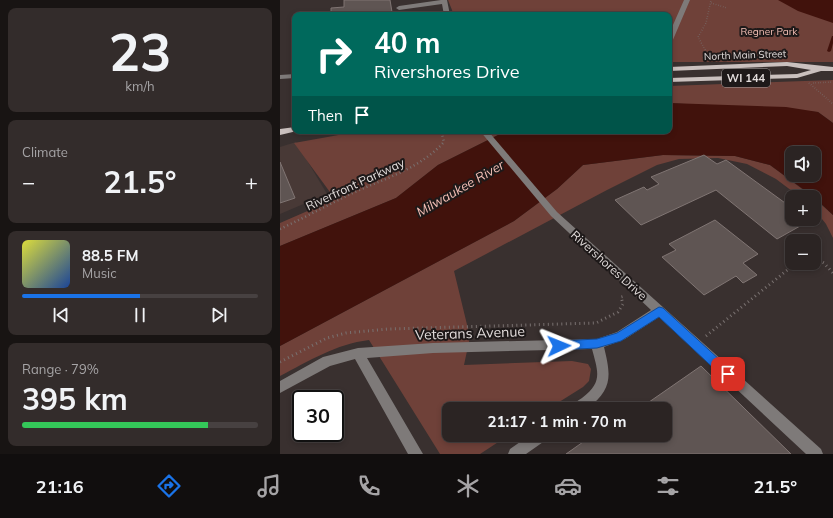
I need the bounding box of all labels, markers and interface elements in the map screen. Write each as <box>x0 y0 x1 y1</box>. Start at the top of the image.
text: 23 <box>109 19 171 84</box>
text: 40 m <box>374 25 440 60</box>
park label: Regner Park <box>741 25 798 38</box>
icon: right <box>308 28 360 80</box>
street label: North Main Street <box>704 47 787 63</box>
text: Rivershores Drive <box>374 60 519 83</box>
road number: WI 144 <box>722 69 770 87</box>
text: km/h <box>125 78 155 94</box>
icon: arrive <box>351 104 373 126</box>
text: Then <box>308 106 343 125</box>
text: Climate <box>22 144 68 160</box>
map controls <box>785 146 821 270</box>
button: sound <box>785 146 821 182</box>
street label: Riverfront Parkway <box>303 154 407 213</box>
water label: Milwaukee River <box>413 156 508 220</box>
text: 21.5° <box>104 163 176 201</box>
text: − <box>22 168 35 196</box>
text: + <box>245 168 258 196</box>
button: + <box>785 190 821 226</box>
street label: Rivershores Drive <box>568 227 650 303</box>
button: − <box>785 234 821 270</box>
text: 88.5 FM <box>82 246 138 265</box>
text: Music <box>82 265 117 281</box>
icon: previous <box>50 304 72 326</box>
icon: pause <box>129 304 151 326</box>
icon: next <box>208 304 230 326</box>
street label: Veterans Avenue <box>415 322 525 344</box>
position arrow <box>538 325 580 367</box>
pin <box>711 357 745 391</box>
text: Range · 79% <box>22 361 99 377</box>
icon: arrive <box>717 363 739 385</box>
text: 395 km <box>22 380 128 418</box>
speed limit sign: 30 <box>292 390 344 442</box>
text: 21:17 · 1 min · 70 m <box>488 412 626 431</box>
icon: directions <box>155 472 183 500</box>
icon: music <box>255 472 283 500</box>
icon: phone <box>355 472 383 500</box>
icon: climate <box>454 472 482 500</box>
icon: car <box>554 472 582 500</box>
icon: filters <box>654 472 682 500</box>
text: 21:16 <box>36 475 84 498</box>
text: 21.5° <box>753 475 797 498</box>

